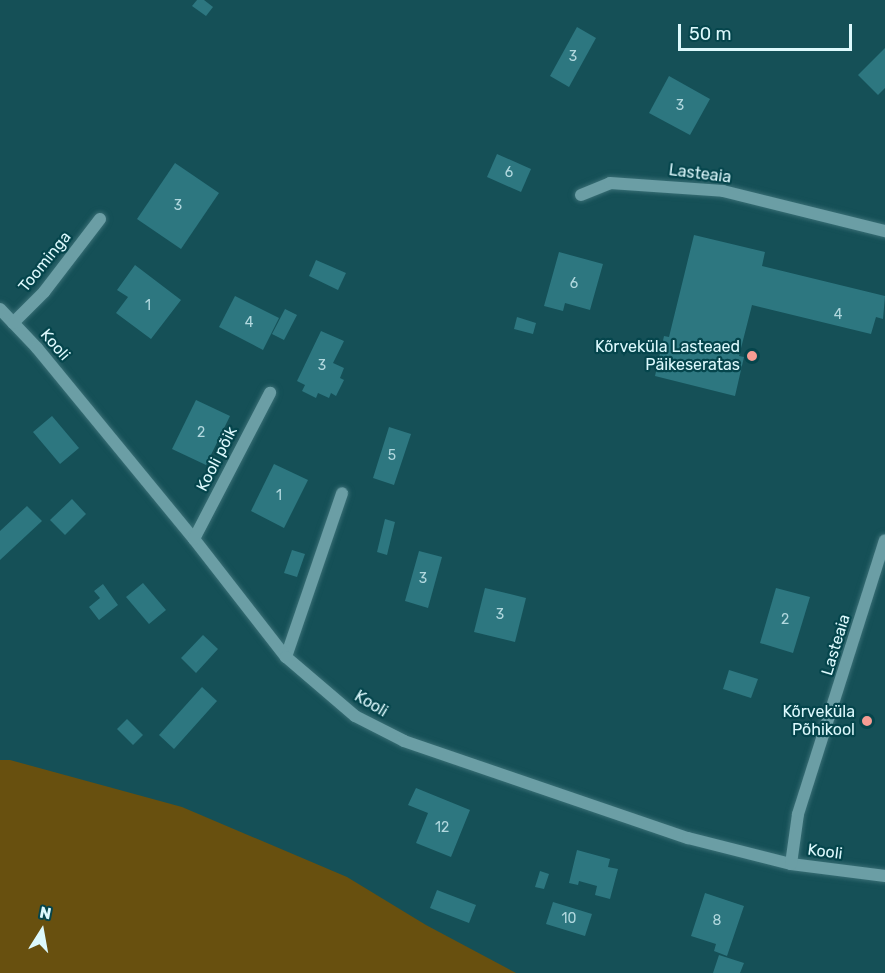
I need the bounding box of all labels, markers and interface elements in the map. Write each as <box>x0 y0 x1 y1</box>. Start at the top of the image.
scale bar <box>681 12 855 50</box>
text: 50 m <box>689 23 732 45</box>
house number: 3 <box>569 49 577 65</box>
house number: 3 <box>676 98 684 114</box>
street label: Lasteaia <box>668 161 732 187</box>
house number: 6 <box>505 165 513 181</box>
house number: 3 <box>174 198 182 214</box>
street label: Toominga <box>15 228 75 296</box>
house number: 6 <box>570 276 578 292</box>
house number: 1 <box>145 298 151 314</box>
house number: 4 <box>834 307 842 323</box>
house number: 4 <box>245 315 253 331</box>
street label: Kooli <box>36 325 74 365</box>
place label: Kõrveküla Lasteaed Päikeseratas <box>595 337 740 375</box>
marker: Kõrveküla Lasteaed Päikeseratas <box>745 349 759 363</box>
house number: 3 <box>318 358 326 374</box>
street label: Kooli põik <box>193 423 241 495</box>
house number: 2 <box>197 425 205 441</box>
house number: 5 <box>388 448 396 464</box>
house number: 1 <box>276 488 282 504</box>
house number: 3 <box>419 571 427 587</box>
house number: 3 <box>496 607 504 623</box>
house number: 2 <box>781 612 789 628</box>
street label: Lasteaia <box>818 612 854 678</box>
street label: Kooli <box>351 687 391 721</box>
place label: Kõrveküla Põhikool <box>782 702 855 740</box>
marker: Kõrveküla Põhikool <box>860 714 874 728</box>
house number: 12 <box>435 820 449 836</box>
street label: Kooli <box>806 840 844 864</box>
north arrow <box>12 901 72 961</box>
text: N <box>38 902 53 923</box>
house number: 10 <box>562 911 576 927</box>
house number: 8 <box>713 913 721 929</box>

